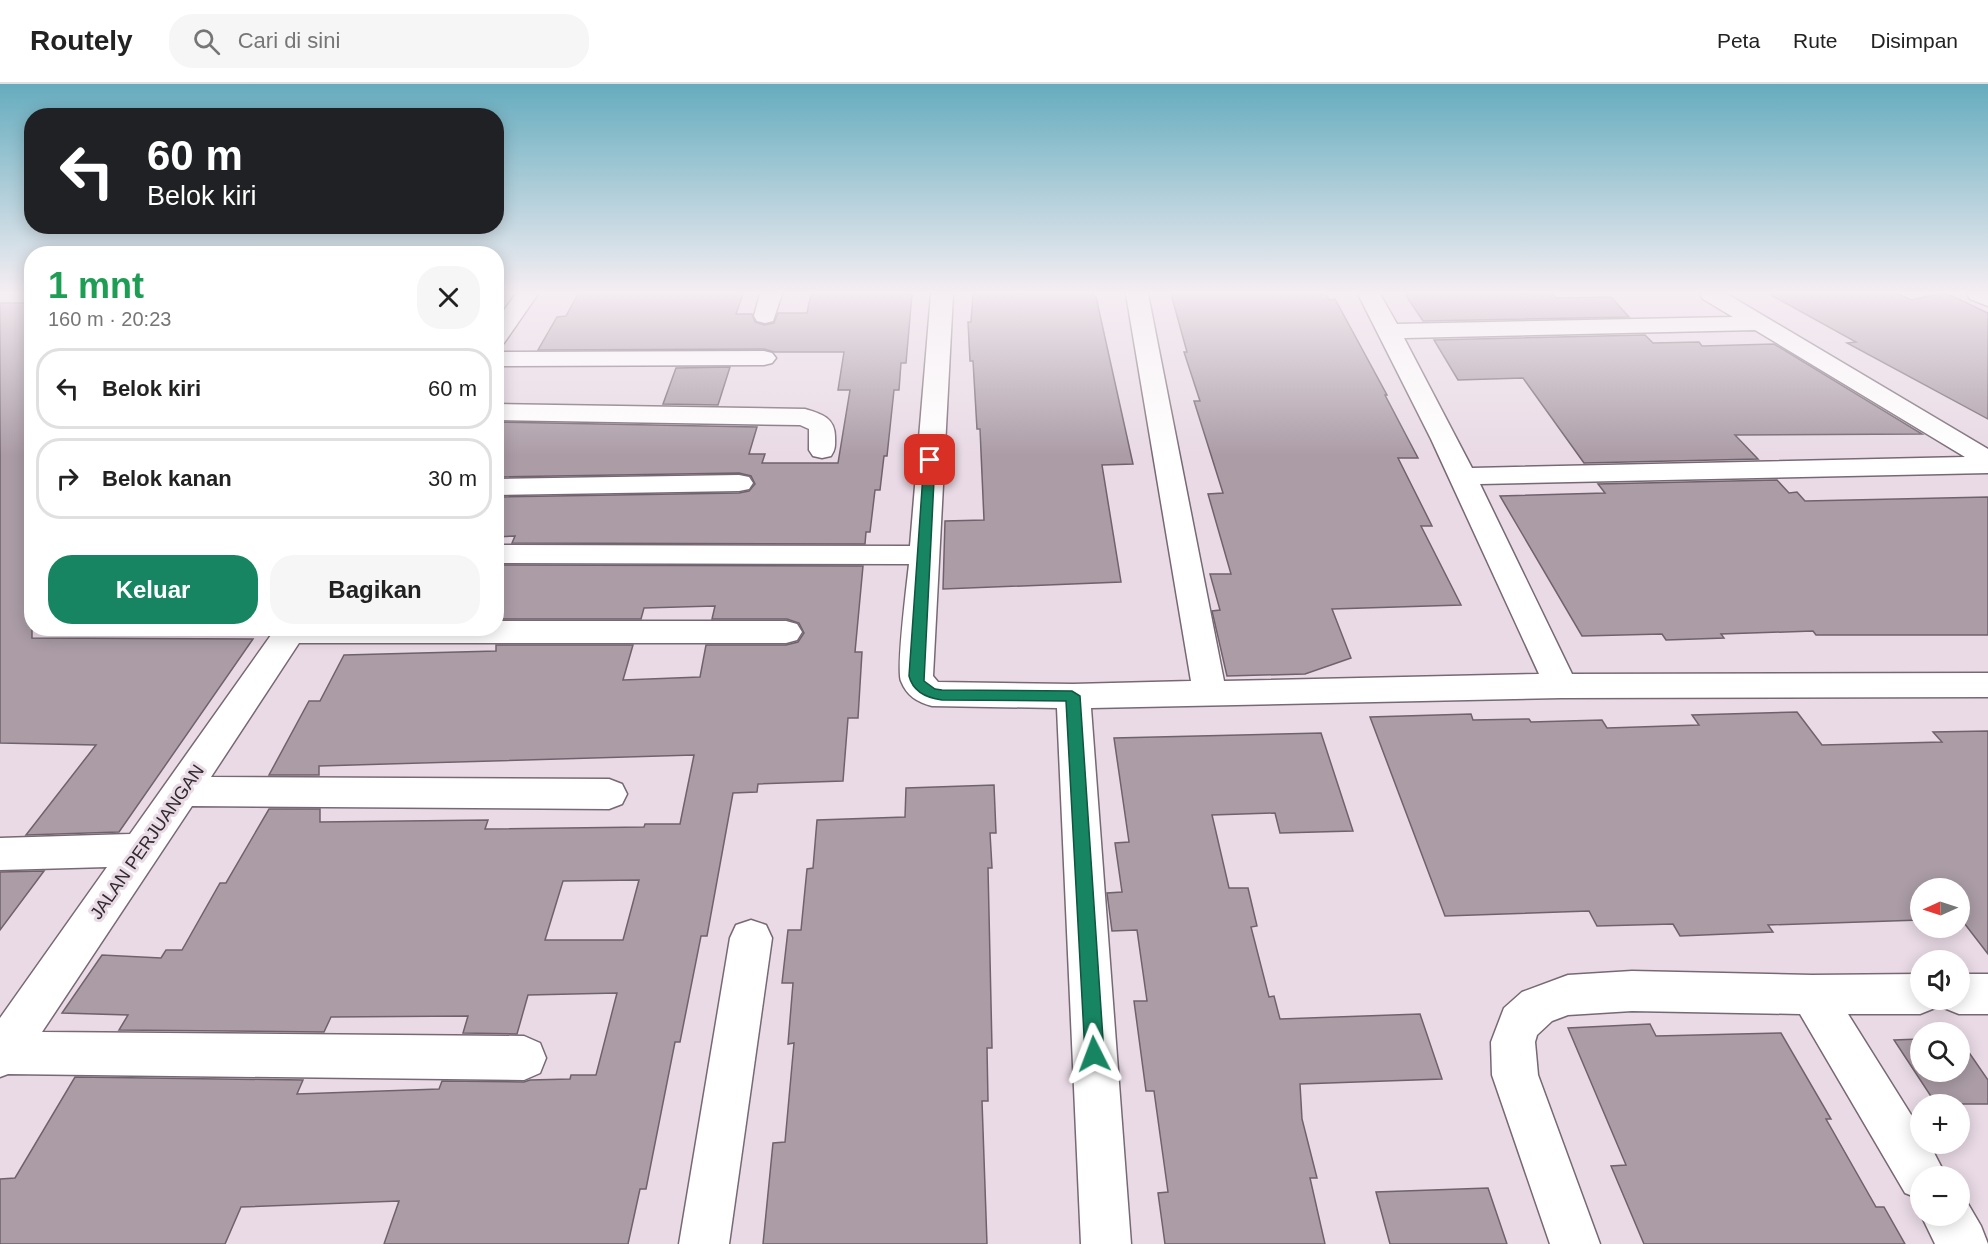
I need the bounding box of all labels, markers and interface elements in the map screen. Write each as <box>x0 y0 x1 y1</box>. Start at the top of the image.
search box <box>169 14 589 68</box>
text: Routely <box>30 25 133 56</box>
icon: search <box>190 25 223 58</box>
text: Cari di sini <box>238 28 340 53</box>
text: Peta <box>1717 29 1760 52</box>
text: Rute <box>1793 29 1837 52</box>
text: Disimpan <box>1870 29 1958 52</box>
icon: left <box>48 132 126 210</box>
text: 60 m <box>147 132 243 179</box>
text: Belok kiri <box>147 181 257 211</box>
text: 1 mnt <box>48 265 144 306</box>
button: close <box>417 266 480 329</box>
text: 160 m · 20:23 <box>48 308 171 330</box>
icon: left <box>51 372 84 405</box>
text: Belok kiri <box>102 376 201 401</box>
text: 60 m <box>428 376 477 401</box>
pin <box>904 434 955 485</box>
icon: arrive <box>913 443 946 476</box>
icon: right <box>51 462 84 495</box>
text: Belok kanan <box>102 466 232 491</box>
text: 30 m <box>428 466 477 491</box>
button: Keluar <box>48 555 258 624</box>
button: Bagikan <box>270 555 480 624</box>
street label: JALAN PERJUANGAN <box>86 761 208 923</box>
north arrow <box>1910 878 1970 938</box>
map controls <box>1910 878 1970 1226</box>
button: sound <box>1910 950 1970 1010</box>
position arrow <box>1062 1022 1126 1086</box>
button: search <box>1910 1022 1970 1082</box>
button: + <box>1910 1094 1970 1154</box>
button: − <box>1910 1166 1970 1226</box>

